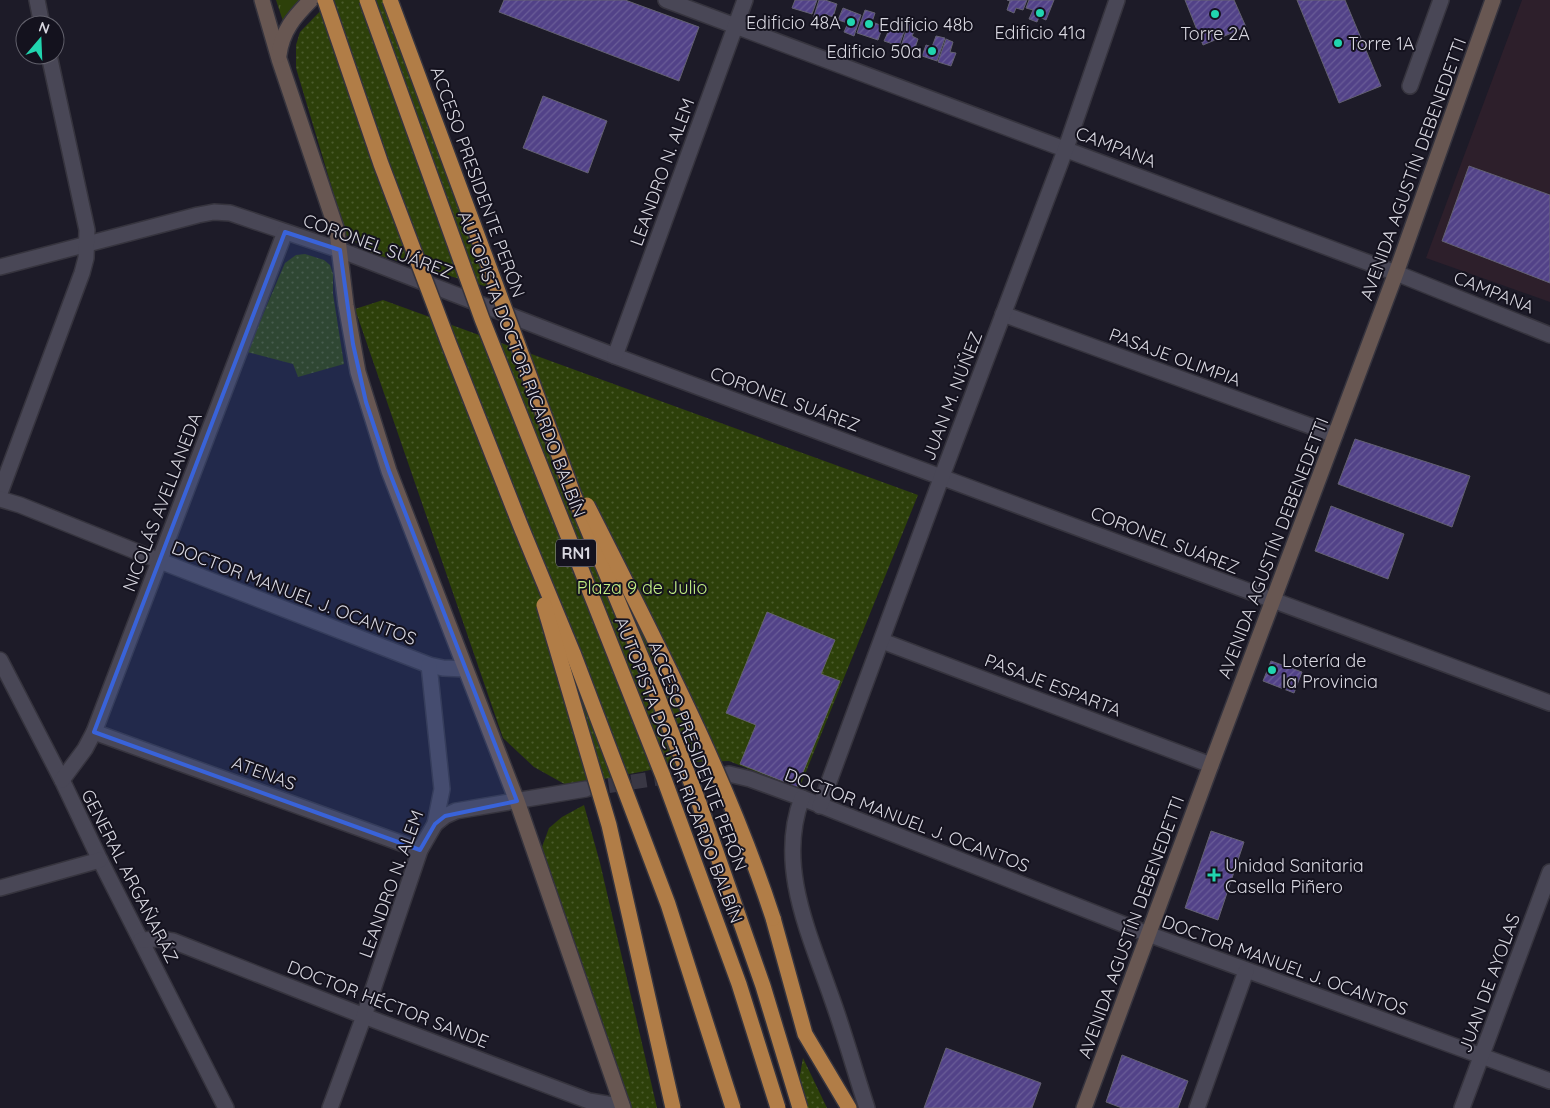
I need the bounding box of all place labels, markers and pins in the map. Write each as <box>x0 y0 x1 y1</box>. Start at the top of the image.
marker: Edificio 41a <box>1034 7 1046 19</box>
marker: Torre 2A <box>1209 8 1221 20</box>
place label: Edificio 48A <box>746 11 841 34</box>
place label: Edificio 48b <box>879 13 973 36</box>
marker: Edificio 48A <box>845 16 857 28</box>
marker: Edificio 48b <box>863 18 875 30</box>
place label: Edificio 41a <box>994 21 1086 44</box>
place label: Torre 2A <box>1180 22 1250 45</box>
place label: Torre 1A <box>1348 32 1415 55</box>
marker: Torre 1A <box>1332 37 1344 49</box>
place label: Edificio 50a <box>826 40 922 63</box>
marker: Edificio 50a <box>926 45 938 57</box>
place label: Lotería de la Provincia <box>1282 649 1378 693</box>
marker: Lotería de la Provincia <box>1266 664 1278 676</box>
place label: Unidad Sanitaria Casella Piñero <box>1225 854 1364 898</box>
marker: Unidad Sanitaria Casella Piñero <box>1207 868 1221 882</box>

